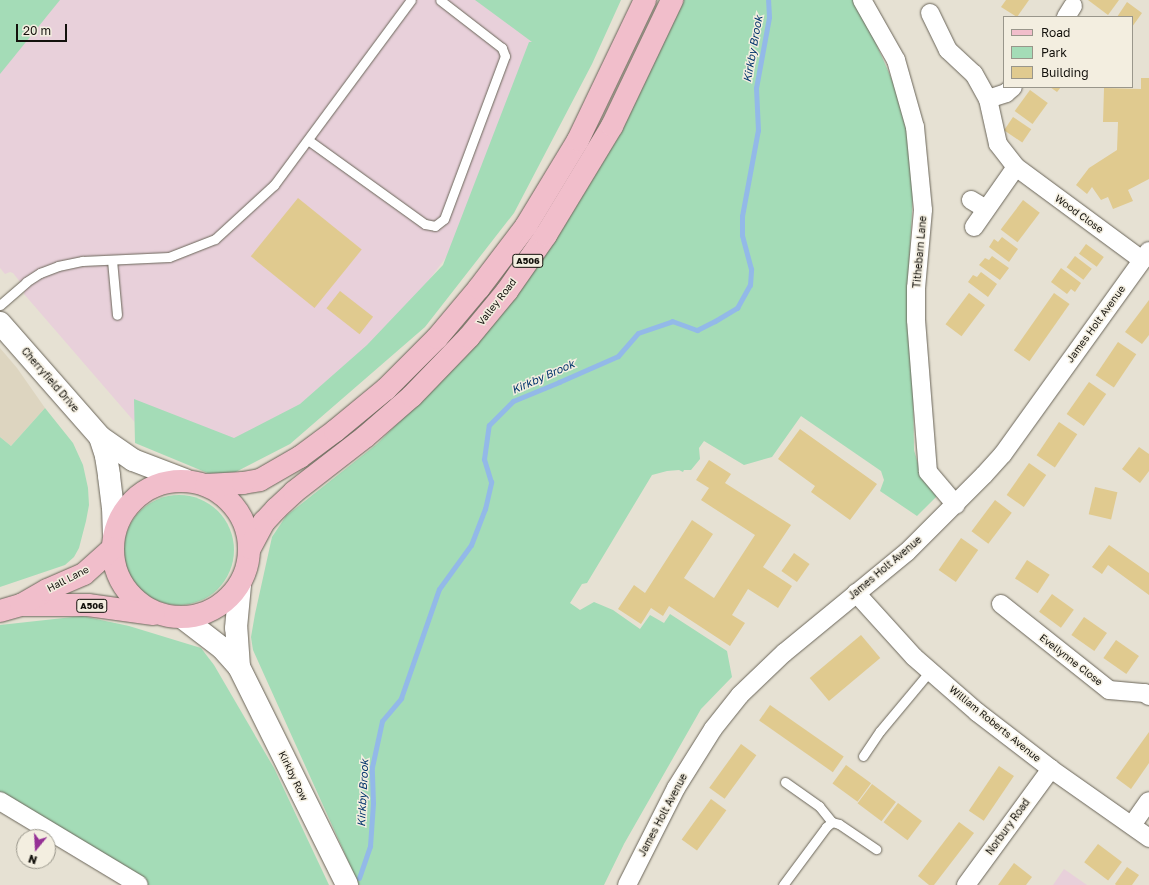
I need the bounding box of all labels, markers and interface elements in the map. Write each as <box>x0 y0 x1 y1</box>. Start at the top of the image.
water label: Kirkby Brook <box>741 15 765 83</box>
scale bar <box>18 16 69 42</box>
legend <box>1003 16 1133 88</box>
text: 20 m <box>23 23 51 38</box>
text: Road <box>1041 25 1070 40</box>
text: Park <box>1041 45 1067 60</box>
text: Building <box>1041 65 1089 80</box>
street label: Wood Close <box>1052 192 1106 236</box>
street label: Tithebarn Lane <box>911 215 929 289</box>
road number: A506 <box>512 254 544 268</box>
street label: Valley Road <box>475 276 519 328</box>
street label: James Holt Avenue <box>1064 283 1128 365</box>
street label: Cherryfield Drive <box>19 345 81 415</box>
water label: Kirkby Brook <box>510 357 576 397</box>
street label: James Holt Avenue <box>846 534 924 602</box>
street label: Hall Lane <box>45 563 91 595</box>
road number: A506 <box>76 599 108 613</box>
street label: Evellynne Close <box>1037 632 1105 688</box>
street label: William Roberts Avenue <box>947 683 1043 765</box>
street label: Kirkby Row <box>276 749 310 803</box>
water label: Kirkby Brook <box>355 759 371 827</box>
street label: James Holt Avenue <box>636 772 690 858</box>
street label: Norbury Road <box>984 797 1032 857</box>
north arrow <box>16 829 56 869</box>
text: N <box>26 852 38 867</box>

